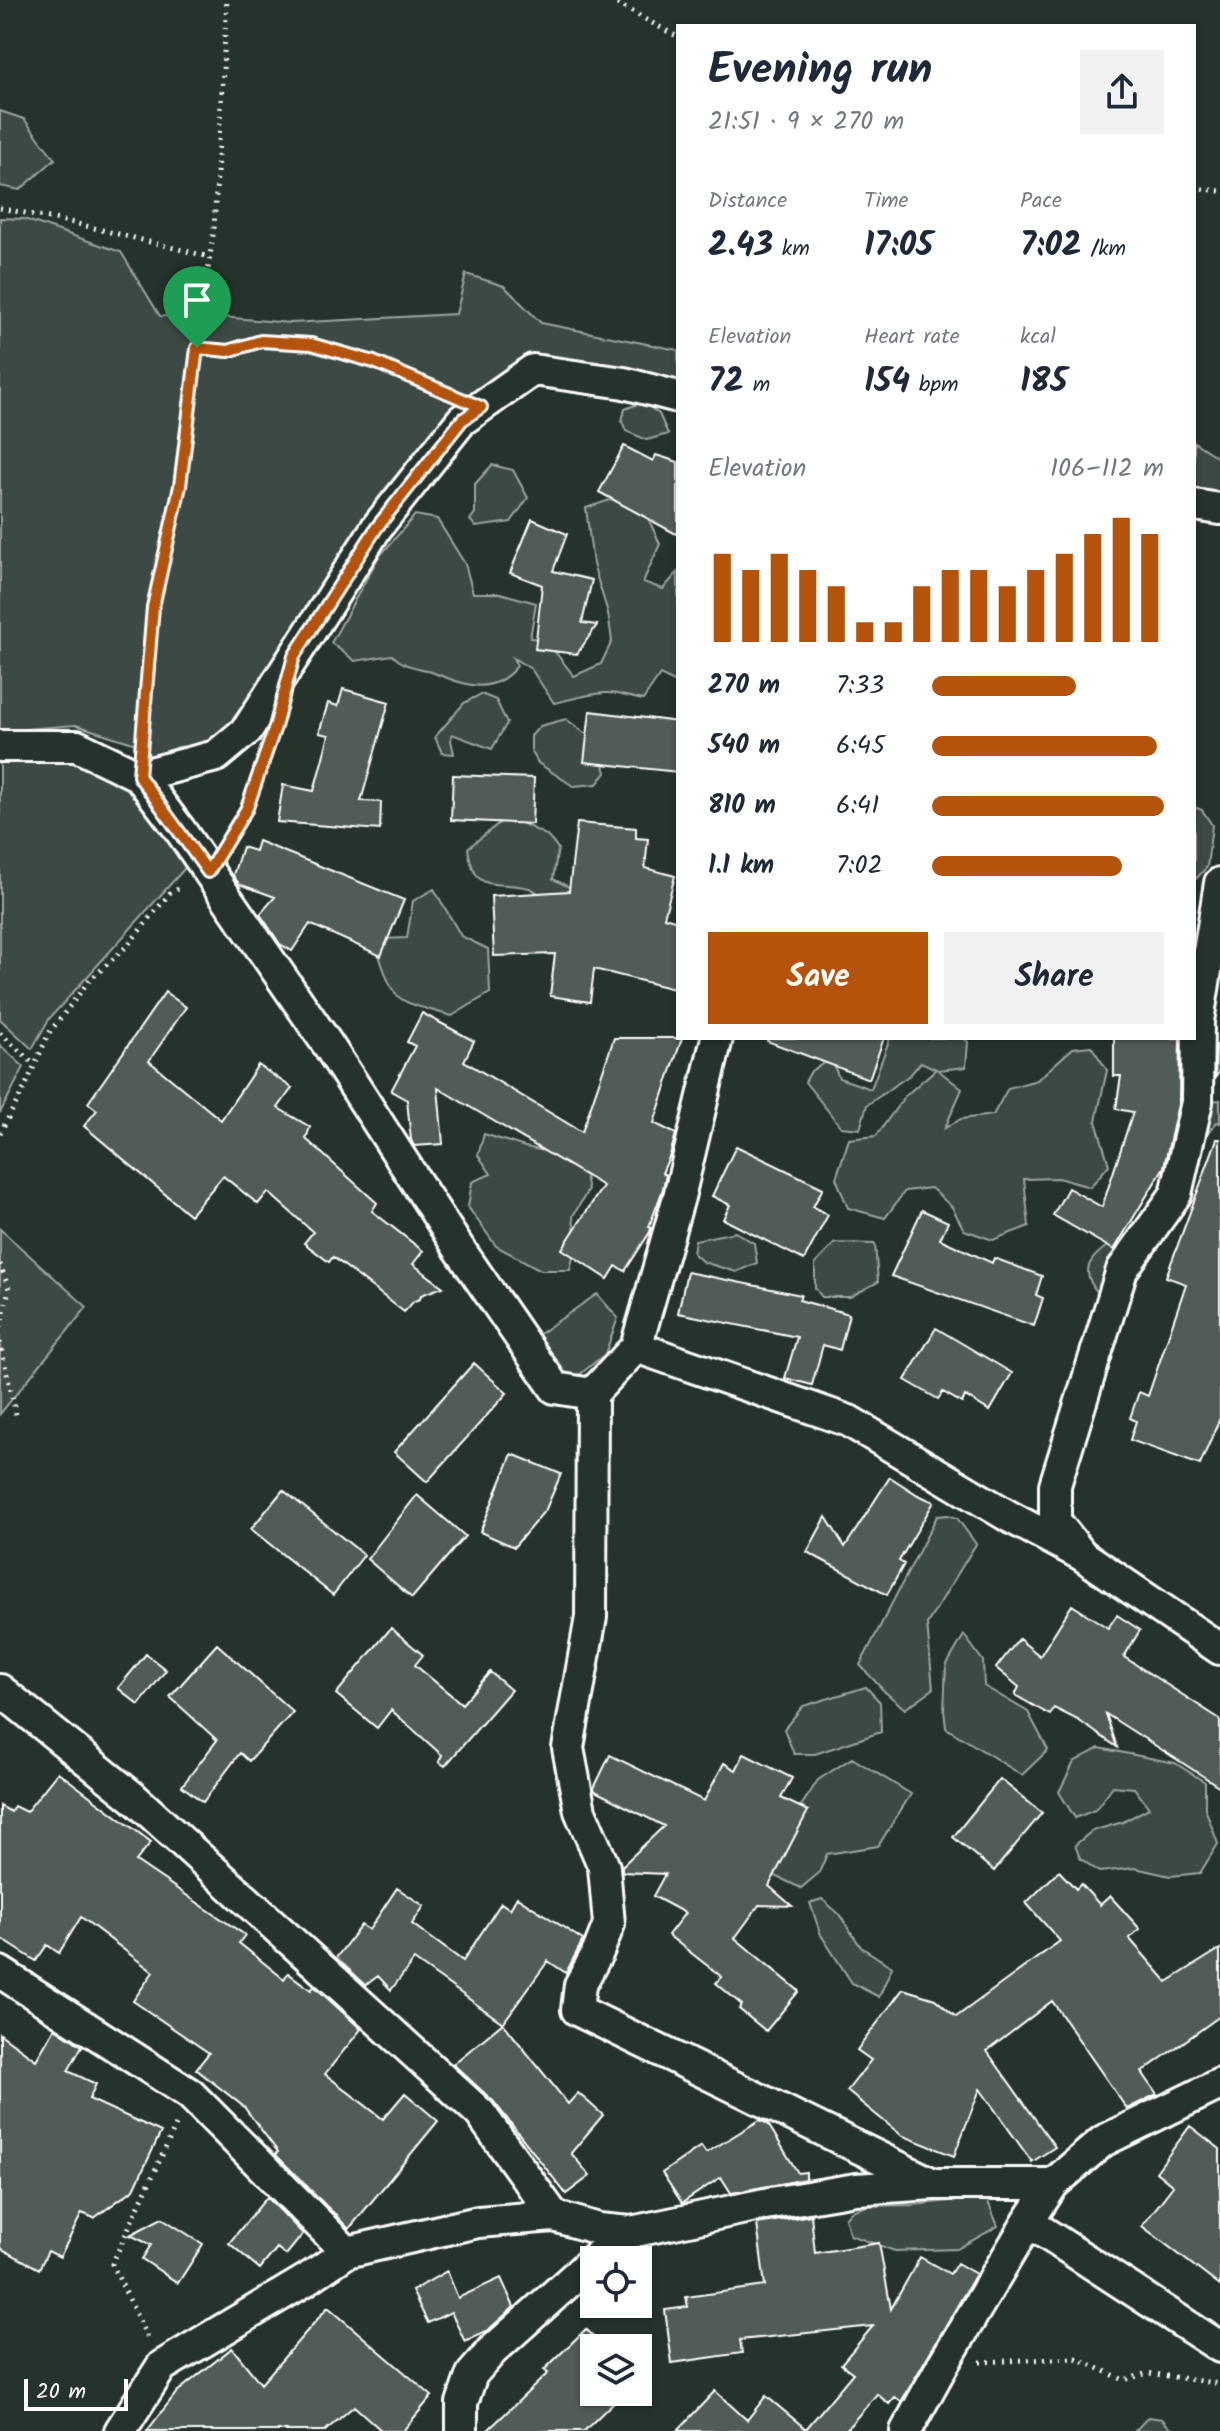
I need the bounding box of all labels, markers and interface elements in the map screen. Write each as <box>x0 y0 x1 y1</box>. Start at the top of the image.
text: Evening run <box>708 36 932 106</box>
button: share <box>1080 50 1164 134</box>
text: 21:51 · 9 × 270 m <box>708 101 904 143</box>
text: Distance <box>708 184 787 219</box>
text: Time <box>864 184 908 219</box>
text: Pace <box>1020 184 1062 219</box>
text: 2.43 <box>708 219 773 273</box>
text: 17:05 <box>864 219 933 273</box>
text: 7:02 <box>1020 219 1082 273</box>
text: km <box>773 232 810 267</box>
text: /km <box>1082 232 1126 267</box>
pin <box>163 266 231 348</box>
icon: arrive <box>175 278 219 322</box>
text: Elevation <box>708 320 791 355</box>
text: Heart rate <box>864 320 960 355</box>
text: kcal <box>1020 320 1056 355</box>
text: 72 <box>708 355 744 409</box>
text: 154 <box>864 355 910 409</box>
text: 185 <box>1020 355 1068 409</box>
text: m <box>744 368 770 403</box>
text: bpm <box>910 368 958 403</box>
text: Elevation <box>708 448 806 490</box>
text: 106–112 m <box>1050 448 1164 490</box>
text: 270 m <box>708 665 780 707</box>
text: 7:33 <box>836 665 884 707</box>
text: 540 m <box>708 725 780 767</box>
text: 6:45 <box>836 725 885 767</box>
text: 810 m <box>708 785 776 827</box>
text: 6:41 <box>836 785 879 827</box>
text: 1.1 km <box>708 845 774 887</box>
text: 7:02 <box>836 845 883 887</box>
button: Save <box>708 932 928 1024</box>
button: Share <box>944 932 1164 1024</box>
map controls <box>580 2246 652 2406</box>
button: locate <box>580 2246 652 2318</box>
button: layers <box>580 2334 652 2406</box>
scale bar <box>24 2375 128 2411</box>
text: 20 m <box>36 2375 86 2410</box>

